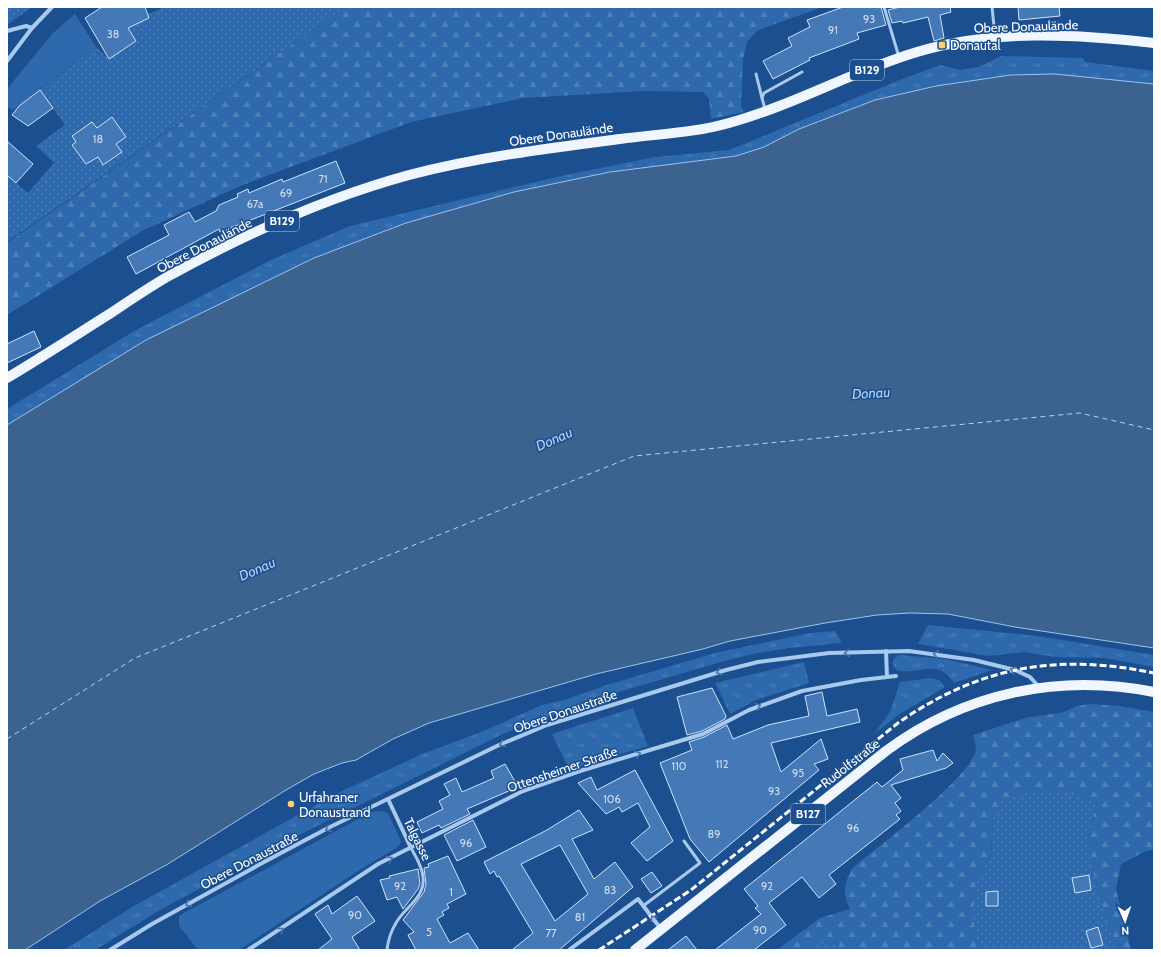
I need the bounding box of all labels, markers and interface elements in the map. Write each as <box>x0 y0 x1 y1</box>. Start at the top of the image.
house number: 93 <box>863 12 875 26</box>
street label: Obere Donaulände <box>973 16 1079 36</box>
house number: 91 <box>828 23 838 37</box>
house number: 38 <box>107 27 119 41</box>
place label: Donautal <box>950 37 1001 53</box>
marker: Donautal <box>937 40 947 50</box>
road number: B129 <box>850 60 884 80</box>
street label: Obere Donaulände <box>508 119 614 149</box>
house number: 18 <box>93 132 103 146</box>
house number: 71 <box>318 172 328 186</box>
house number: 69 <box>280 186 292 200</box>
house number: 67a <box>247 197 264 211</box>
road number: B129 <box>265 211 299 231</box>
street label: Obere Donaulände <box>154 214 255 276</box>
water label: Donau <box>851 383 891 403</box>
water label: Donau <box>533 423 575 455</box>
water label: Donau <box>236 553 278 585</box>
one-way arrow <box>844 648 850 657</box>
one-way arrow <box>932 650 939 659</box>
one-way arrow <box>1010 666 1017 675</box>
one-way arrow <box>715 667 722 676</box>
street label: Obere Donaustraße <box>511 686 619 736</box>
one-way arrow <box>755 703 762 711</box>
street label: Rudolfstraße <box>817 735 883 791</box>
one-way arrow <box>499 739 507 747</box>
street label: Ottensheimer Straße <box>505 742 620 795</box>
one-way arrow <box>634 750 641 759</box>
house number: 112 <box>716 757 729 771</box>
house number: 110 <box>672 759 687 773</box>
house number: 95 <box>792 766 804 780</box>
house number: 93 <box>768 784 780 798</box>
place label: Urfahraner Donaustrand <box>299 789 370 820</box>
house number: 106 <box>603 792 621 806</box>
marker: Urfahraner Donaustrand <box>286 799 296 809</box>
road number: B127 <box>791 804 825 824</box>
street label: Talgasse <box>401 815 435 863</box>
house number: 96 <box>847 821 859 835</box>
one-way arrow <box>324 824 332 832</box>
street label: Obere Donaustraße <box>197 827 301 892</box>
house number: 89 <box>708 827 720 841</box>
house number: 96 <box>460 836 472 850</box>
one-way arrow <box>385 856 393 863</box>
house number: 92 <box>394 879 406 893</box>
house number: 92 <box>761 879 773 893</box>
house number: 83 <box>604 883 616 897</box>
house number: 1 <box>449 885 453 899</box>
one-way arrow <box>185 899 193 906</box>
north arrow <box>1105 901 1145 941</box>
house number: 90 <box>348 908 362 922</box>
house number: 81 <box>575 910 585 924</box>
one-way arrow <box>650 915 658 922</box>
house number: 90 <box>753 923 767 937</box>
text: N <box>1121 924 1129 938</box>
house number: 5 <box>426 925 432 939</box>
house number: 77 <box>545 926 557 940</box>
one-way arrow <box>277 927 284 935</box>

